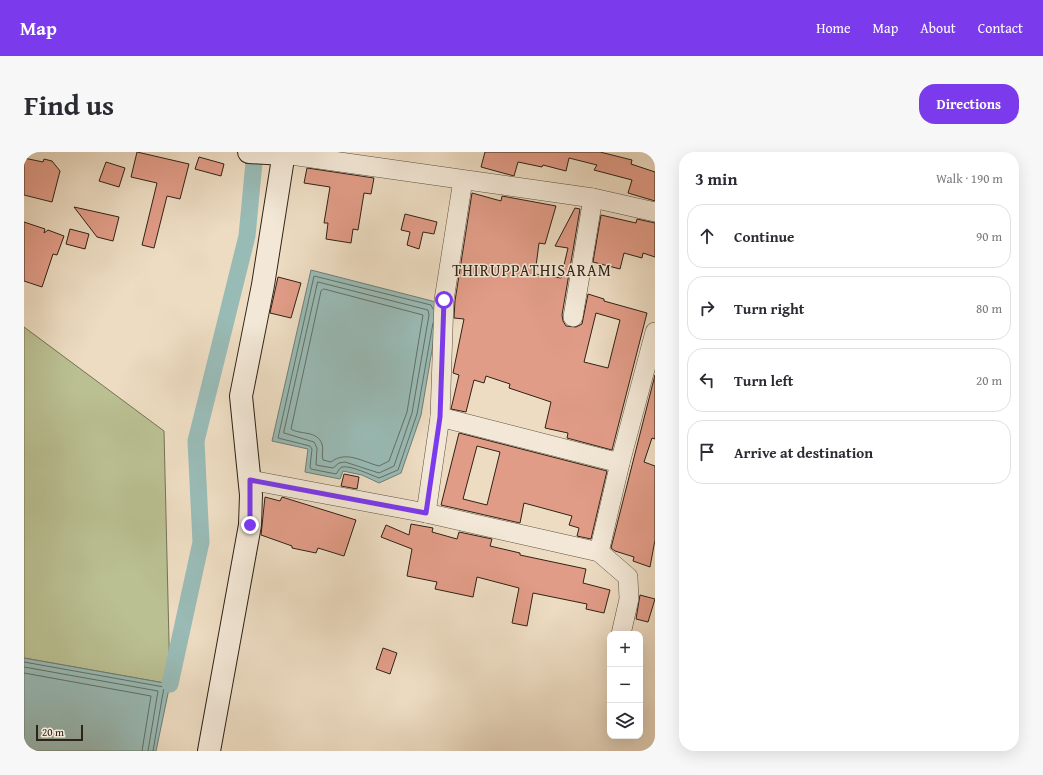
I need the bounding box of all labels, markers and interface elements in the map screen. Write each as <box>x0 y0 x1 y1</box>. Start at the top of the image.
text: Map <box>20 14 57 42</box>
text: Home <box>816 18 851 38</box>
text: Map <box>873 18 898 38</box>
text: About <box>920 18 956 38</box>
text: Contact <box>978 18 1023 38</box>
text: Find us <box>24 84 114 125</box>
button: Directions <box>919 84 1019 124</box>
text: 3 min <box>695 166 737 191</box>
text: Walk · 190 m <box>936 169 1003 188</box>
icon: ahead <box>696 225 718 247</box>
text: Continue <box>734 226 795 247</box>
text: 90 m <box>976 227 1002 246</box>
district label: THIRUPPATHISARAM <box>452 258 612 282</box>
route start <box>435 291 453 309</box>
icon: right <box>696 297 718 319</box>
text: Turn right <box>734 298 805 319</box>
text: 80 m <box>976 299 1002 318</box>
icon: left <box>696 369 718 391</box>
text: Turn left <box>734 370 793 391</box>
text: 20 m <box>976 371 1002 390</box>
icon: arrive <box>696 441 718 463</box>
text: Arrive at destination <box>734 442 873 463</box>
route end <box>241 516 259 534</box>
map controls <box>607 631 643 739</box>
button: + <box>607 631 643 667</box>
button: − <box>607 667 643 703</box>
button: layers <box>607 703 643 739</box>
scale bar <box>36 723 83 742</box>
text: 20 m <box>42 724 64 740</box>

